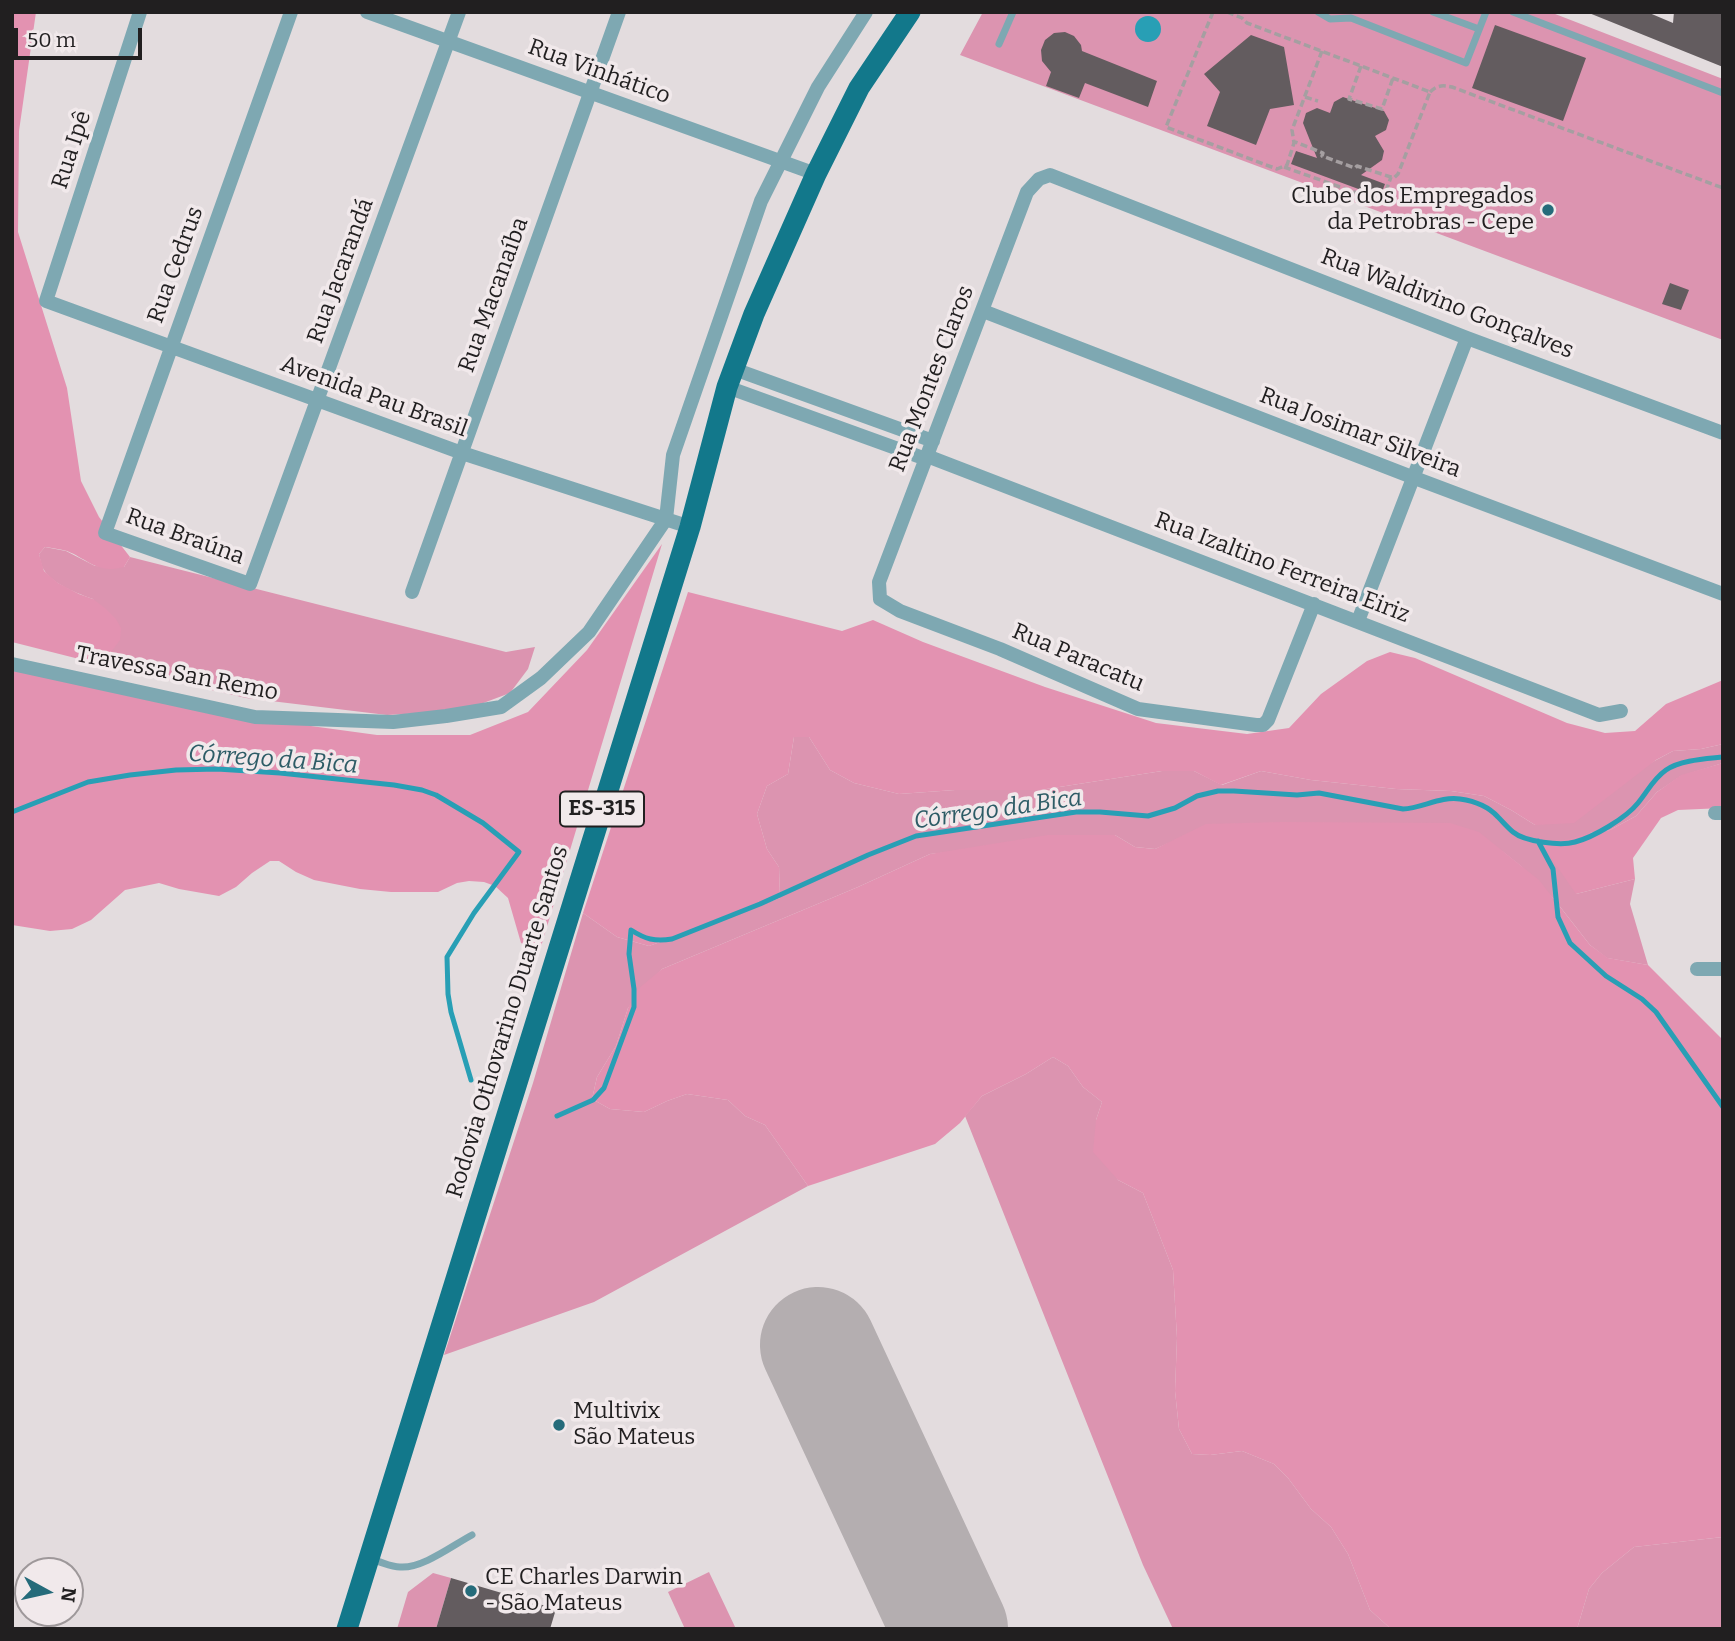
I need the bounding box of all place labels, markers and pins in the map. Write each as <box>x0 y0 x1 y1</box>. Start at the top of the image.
place label: Clube dos Empregados da Petrobras - Cepe <box>1291 183 1534 237</box>
marker: Clube dos Empregados da Petrobras - Cepe <box>1540 202 1556 218</box>
place label: Multivix São Mateus <box>573 1398 695 1452</box>
marker: Multivix São Mateus <box>551 1417 567 1433</box>
place label: CE Charles Darwin - São Mateus <box>485 1564 683 1618</box>
marker: CE Charles Darwin - São Mateus <box>463 1583 479 1599</box>

